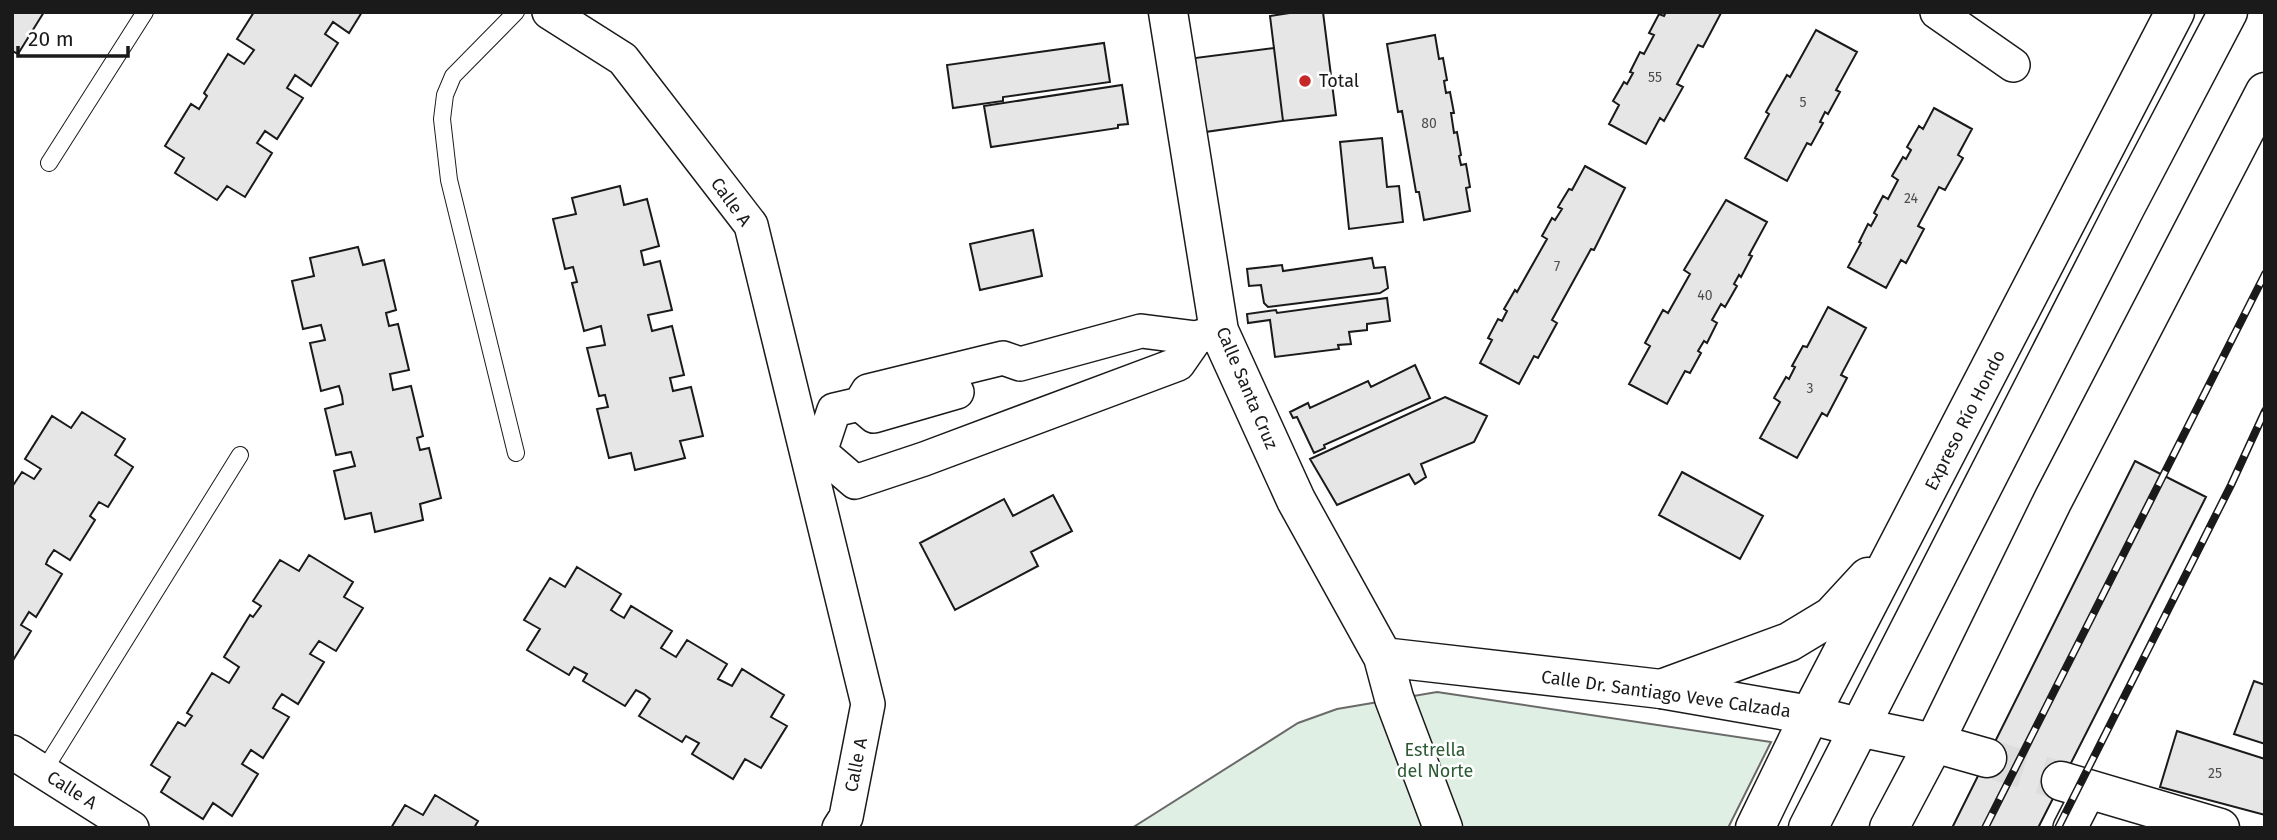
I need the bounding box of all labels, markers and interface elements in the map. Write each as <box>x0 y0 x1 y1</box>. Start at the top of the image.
scale bar <box>18 14 128 58</box>
text: 20 m <box>28 26 74 52</box>
house number: 55 <box>1648 69 1662 86</box>
place label: Total <box>1319 70 1359 92</box>
marker: Total <box>1297 73 1313 89</box>
house number: 5 <box>1799 94 1807 111</box>
house number: 80 <box>1421 115 1437 132</box>
street label: Calle A <box>706 173 756 231</box>
house number: 24 <box>1904 190 1919 207</box>
house number: 7 <box>1554 258 1560 275</box>
house number: 40 <box>1697 287 1713 304</box>
street label: Calle Santa Cruz <box>1211 324 1283 453</box>
street label: Expreso Río Hondo <box>1920 346 2010 494</box>
house number: 3 <box>1807 380 1814 397</box>
street label: Calle Dr. Santiago Veve Calzada <box>1540 666 1792 722</box>
street label: Calle A <box>840 735 872 794</box>
park label: Estrella del Norte <box>1397 739 1473 782</box>
house number: 25 <box>2208 765 2222 782</box>
street label: Calle A <box>43 766 102 814</box>

